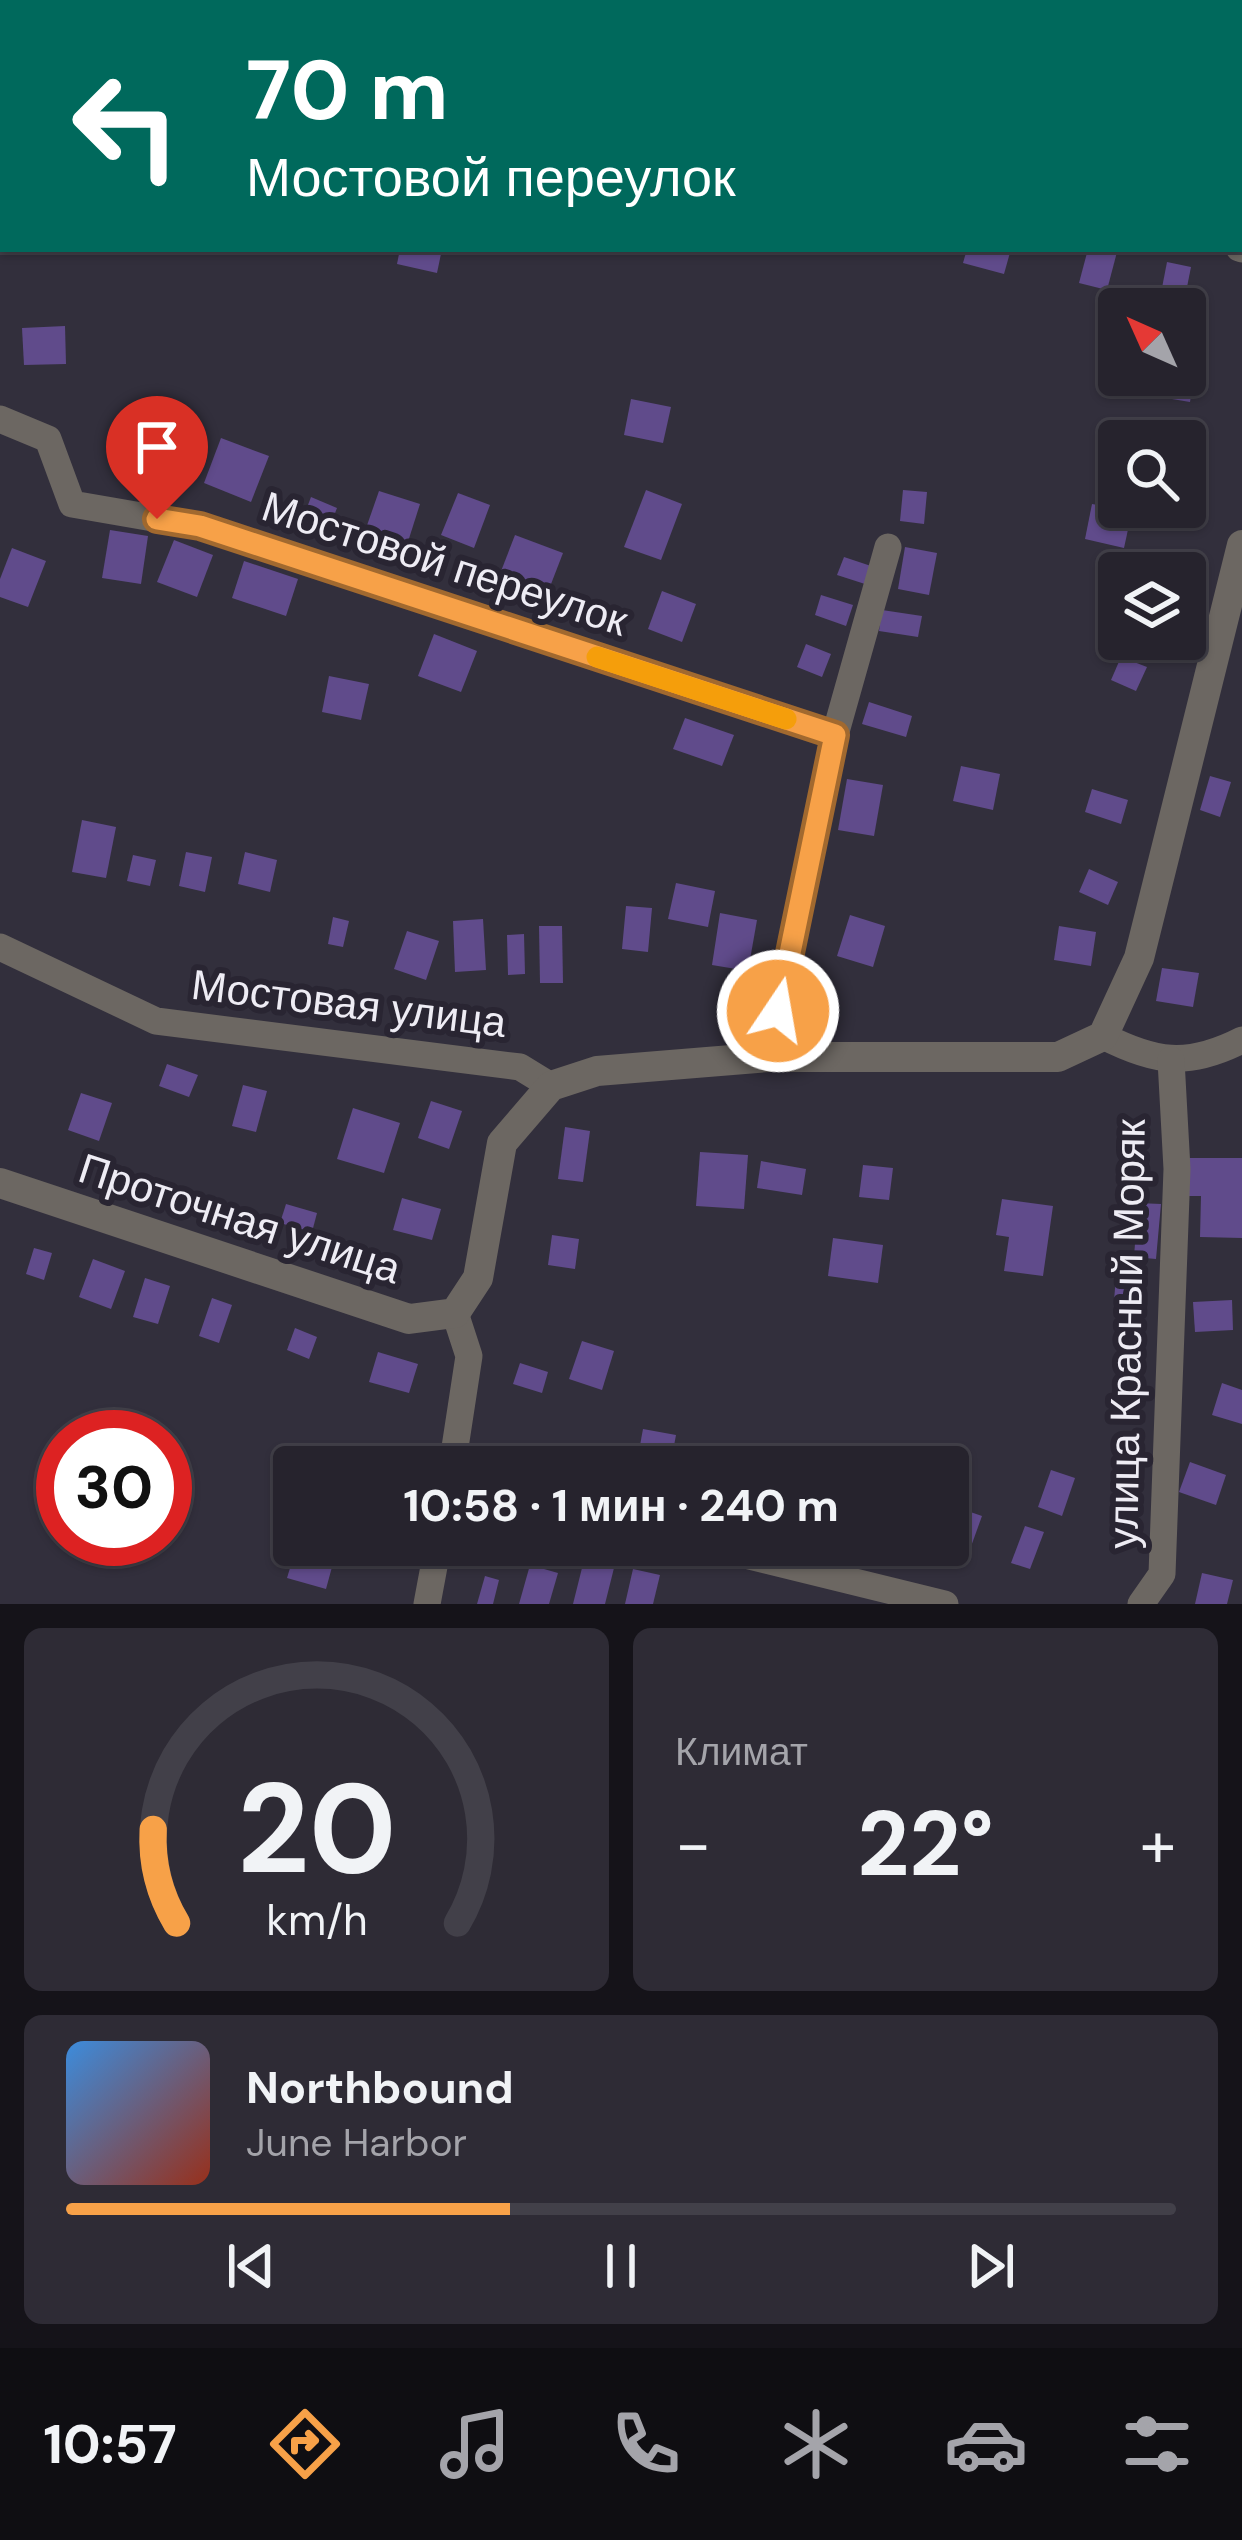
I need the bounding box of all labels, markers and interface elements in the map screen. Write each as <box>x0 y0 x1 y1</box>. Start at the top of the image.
text: 70 m <box>246 36 449 145</box>
icon: left <box>48 48 204 204</box>
text: Мостовой переулок <box>246 142 736 213</box>
north arrow <box>1098 288 1206 396</box>
map controls <box>1098 288 1206 660</box>
pin <box>106 396 208 519</box>
icon: arrive <box>124 414 190 480</box>
button: search <box>1098 420 1206 528</box>
street label: Мостовой переулок <box>255 478 635 649</box>
button: layers <box>1098 552 1206 660</box>
position arrow <box>715 948 841 1074</box>
street label: Мостовая улица <box>189 957 510 1050</box>
street label: улица Красный Моряк <box>1095 1118 1158 1549</box>
street label: Проточная улица <box>72 1141 408 1297</box>
speed limit sign: 30 <box>36 1410 192 1566</box>
text: 10:58 · 1 мин · 240 m <box>403 1476 839 1535</box>
text: Климат <box>675 1726 808 1777</box>
text: 20 <box>237 1748 396 1911</box>
text: 22° <box>857 1786 994 1903</box>
text: − <box>675 1802 711 1887</box>
text: + <box>1140 1802 1176 1887</box>
text: km/h <box>266 1891 367 1947</box>
text: Northbound <box>246 2058 514 2117</box>
text: June Harbor <box>246 2117 467 2168</box>
icon: previous <box>218 2233 284 2299</box>
icon: pause <box>588 2233 654 2299</box>
icon: next <box>958 2233 1024 2299</box>
icon: directions <box>263 2402 347 2486</box>
icon: music <box>433 2402 517 2486</box>
icon: phone <box>604 2402 688 2486</box>
icon: climate <box>774 2402 858 2486</box>
icon: car <box>944 2402 1028 2486</box>
icon: filters <box>1115 2402 1199 2486</box>
text: 10:57 <box>43 2409 177 2480</box>

